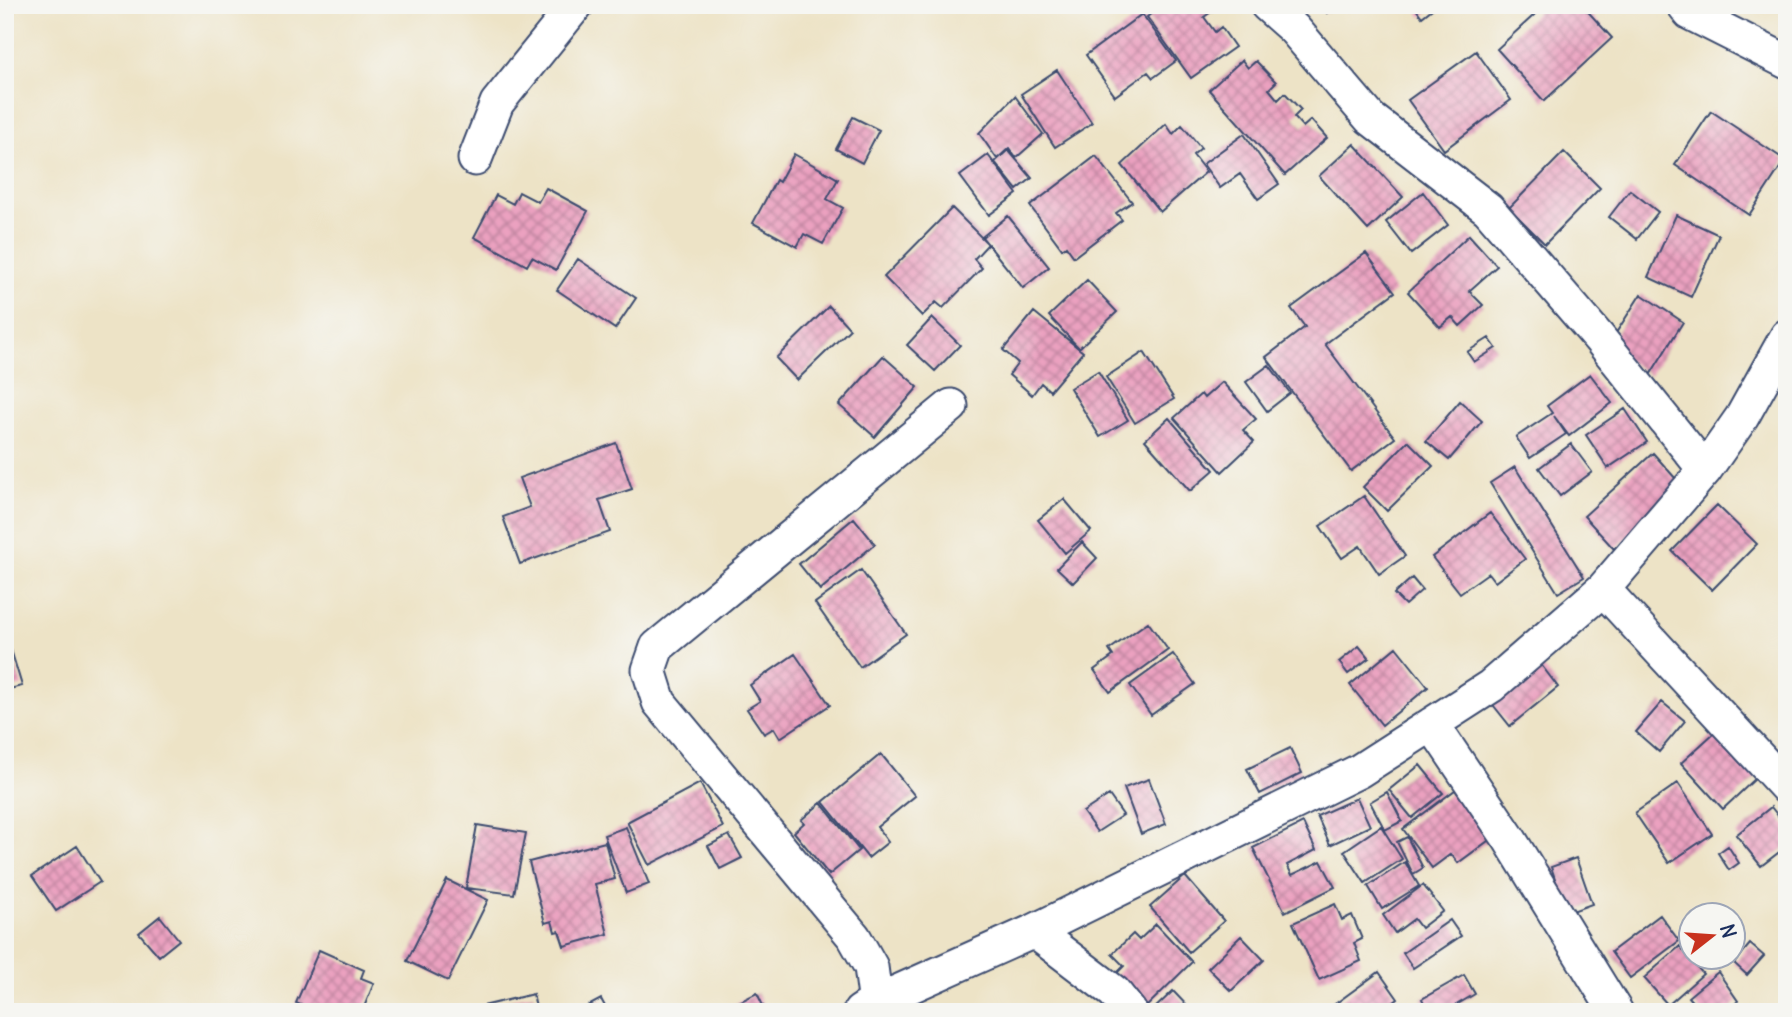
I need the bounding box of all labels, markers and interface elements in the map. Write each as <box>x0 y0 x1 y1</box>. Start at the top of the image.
north arrow <box>1676 902 1746 972</box>
text: N <box>1715 921 1742 941</box>

